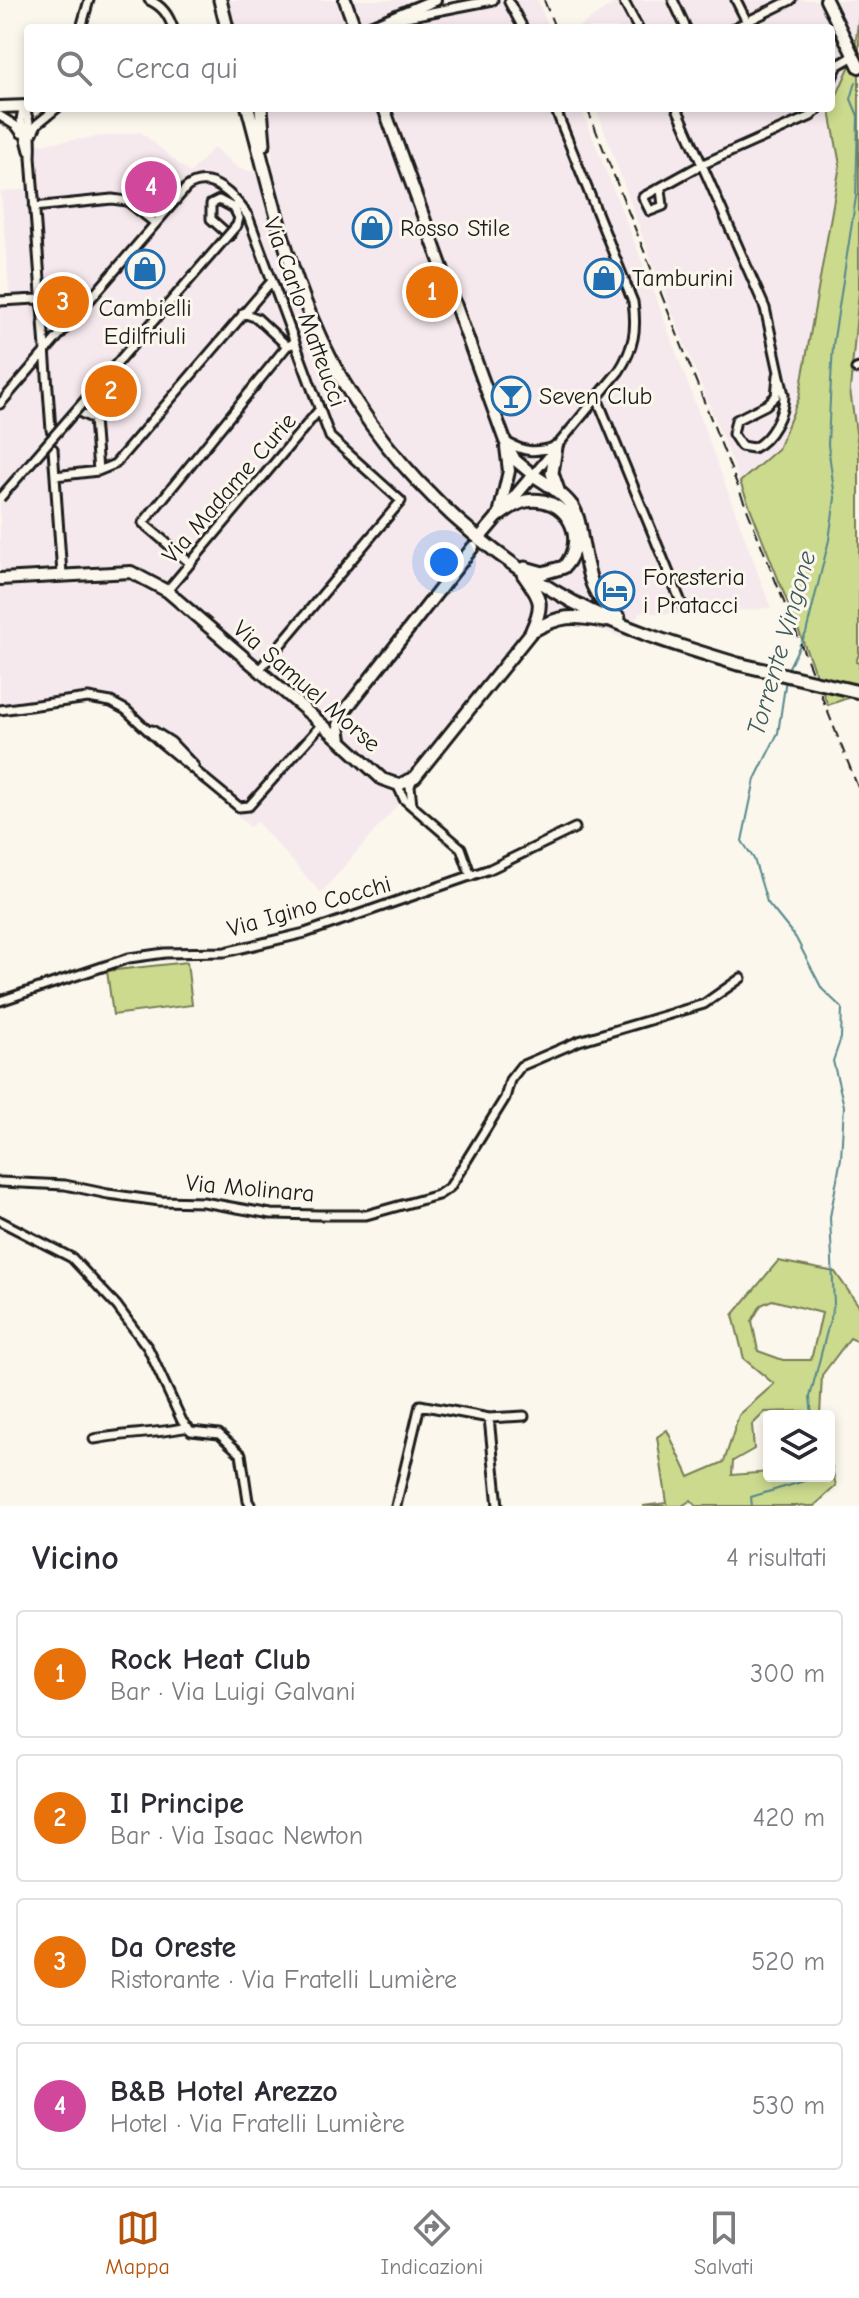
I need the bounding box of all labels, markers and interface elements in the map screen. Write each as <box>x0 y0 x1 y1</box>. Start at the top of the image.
search box <box>24 24 835 112</box>
icon: search <box>52 46 96 90</box>
text: Cerca qui <box>116 51 238 86</box>
pin: 4 <box>125 157 177 217</box>
shop icon: Rosso Stile <box>351 207 393 249</box>
street label: Via Carlo Matteucci <box>258 213 352 411</box>
place label: Rosso Stile <box>400 214 510 242</box>
shop icon: Cambielli Edilfriuli <box>124 248 166 290</box>
shop icon: Tamburini <box>583 257 625 299</box>
pin: 1 <box>406 262 458 322</box>
place label: Tamburini <box>632 264 733 292</box>
pin: 3 <box>37 272 89 332</box>
place label: Cambielli Edilfriuli <box>98 294 192 350</box>
pin: 2 <box>85 361 137 421</box>
bar icon: Seven Club <box>490 375 532 417</box>
place label: Seven Club <box>539 382 652 410</box>
street label: Via Madame Curie <box>156 407 302 569</box>
your location <box>424 542 464 582</box>
water label: Torrente Vingone <box>741 547 823 739</box>
place label: Foresteria i Pratacci <box>643 563 745 619</box>
hotel icon: Foresteria i Pratacci <box>594 570 636 612</box>
street label: Via Samuel Morse <box>228 614 386 758</box>
street label: Via Igino Cocchi <box>224 869 394 943</box>
street label: Via Molinara <box>184 1168 316 1208</box>
map controls <box>763 1410 835 1482</box>
button: layers <box>763 1410 835 1482</box>
text: Vicino <box>32 1538 119 1578</box>
text: 4 risultati <box>726 1543 827 1573</box>
text: Rock Heat Club <box>110 1642 311 1677</box>
text: 1 <box>55 1659 65 1689</box>
text: 300 m <box>750 1659 825 1689</box>
text: Bar · Via Luigi Galvani <box>110 1677 356 1707</box>
text: Il Principe <box>110 1786 244 1821</box>
text: 2 <box>54 1803 66 1833</box>
text: 420 m <box>753 1803 825 1833</box>
text: Bar · Via Isaac Newton <box>110 1821 363 1851</box>
text: Da Oreste <box>110 1930 236 1965</box>
text: 3 <box>54 1947 66 1977</box>
text: 520 m <box>751 1947 825 1977</box>
text: Ristorante · Via Fratelli Lumière <box>110 1965 457 1995</box>
text: B&B Hotel Arezzo <box>110 2074 338 2109</box>
text: 4 <box>54 2091 66 2121</box>
text: 530 m <box>752 2091 825 2121</box>
text: Hotel · Via Fratelli Lumière <box>110 2109 405 2139</box>
tab: Mappa <box>105 2206 170 2280</box>
tab: Indicazioni <box>381 2206 483 2280</box>
tab: Salvati <box>694 2206 754 2280</box>

